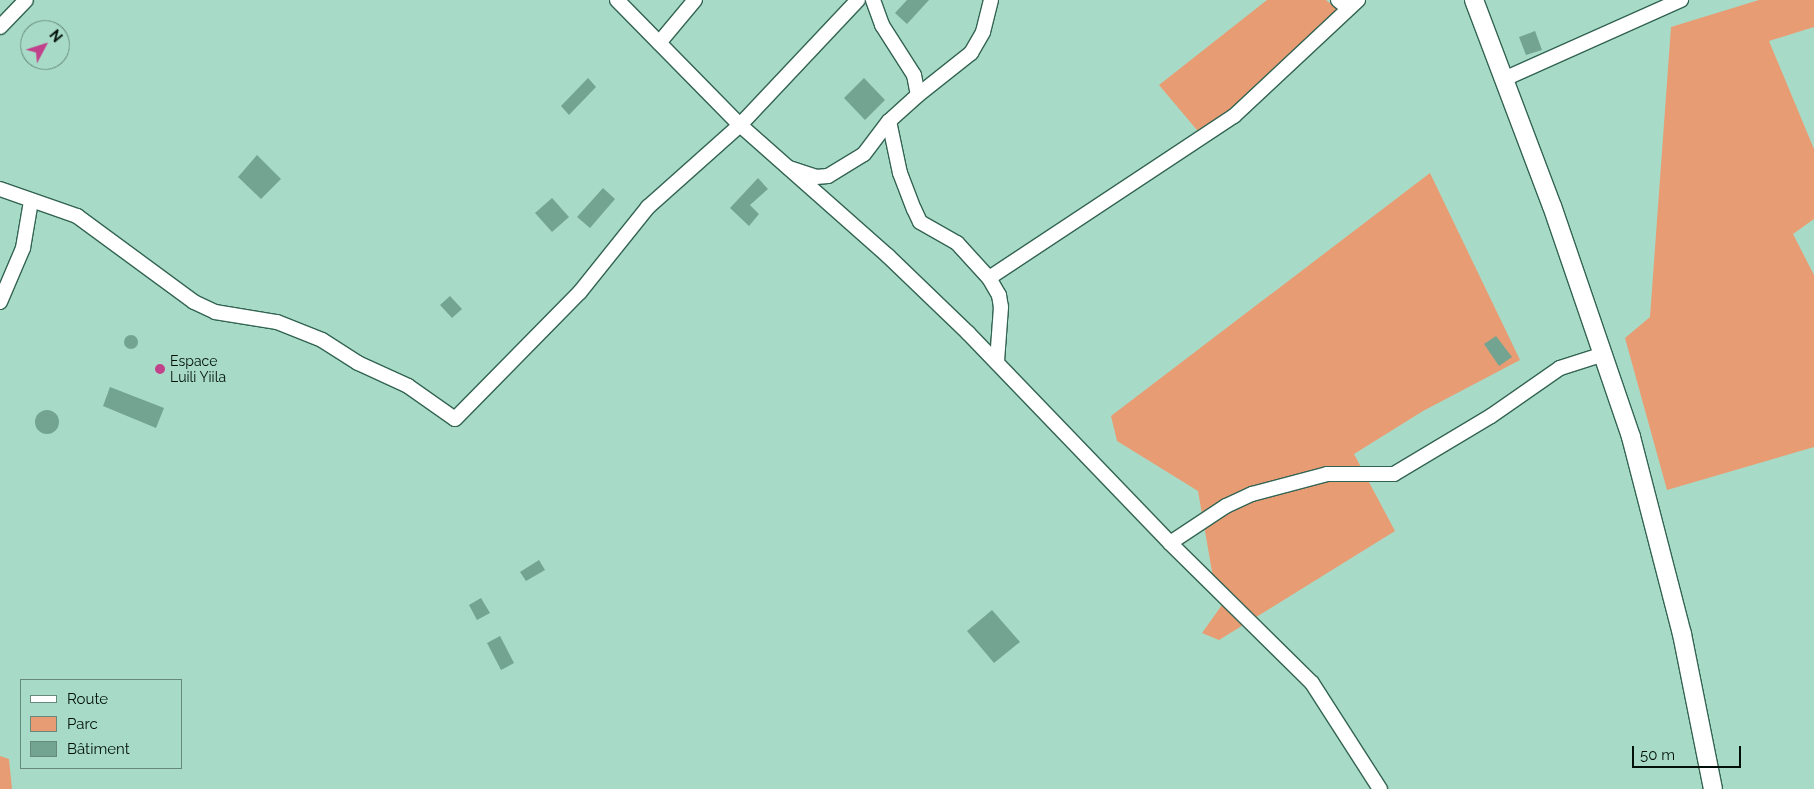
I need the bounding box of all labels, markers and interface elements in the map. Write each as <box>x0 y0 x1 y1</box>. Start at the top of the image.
north arrow <box>20 20 70 70</box>
text: N <box>46 27 65 45</box>
place label: Espace Luili Yiila <box>170 353 227 386</box>
marker: Espace Luili Yiila <box>154 363 166 375</box>
legend <box>20 679 182 769</box>
text: Route <box>67 690 108 708</box>
text: Parc <box>67 715 98 733</box>
scale bar <box>1634 736 1743 768</box>
text: Bâtiment <box>67 740 130 758</box>
text: 50 m <box>1640 746 1675 764</box>

